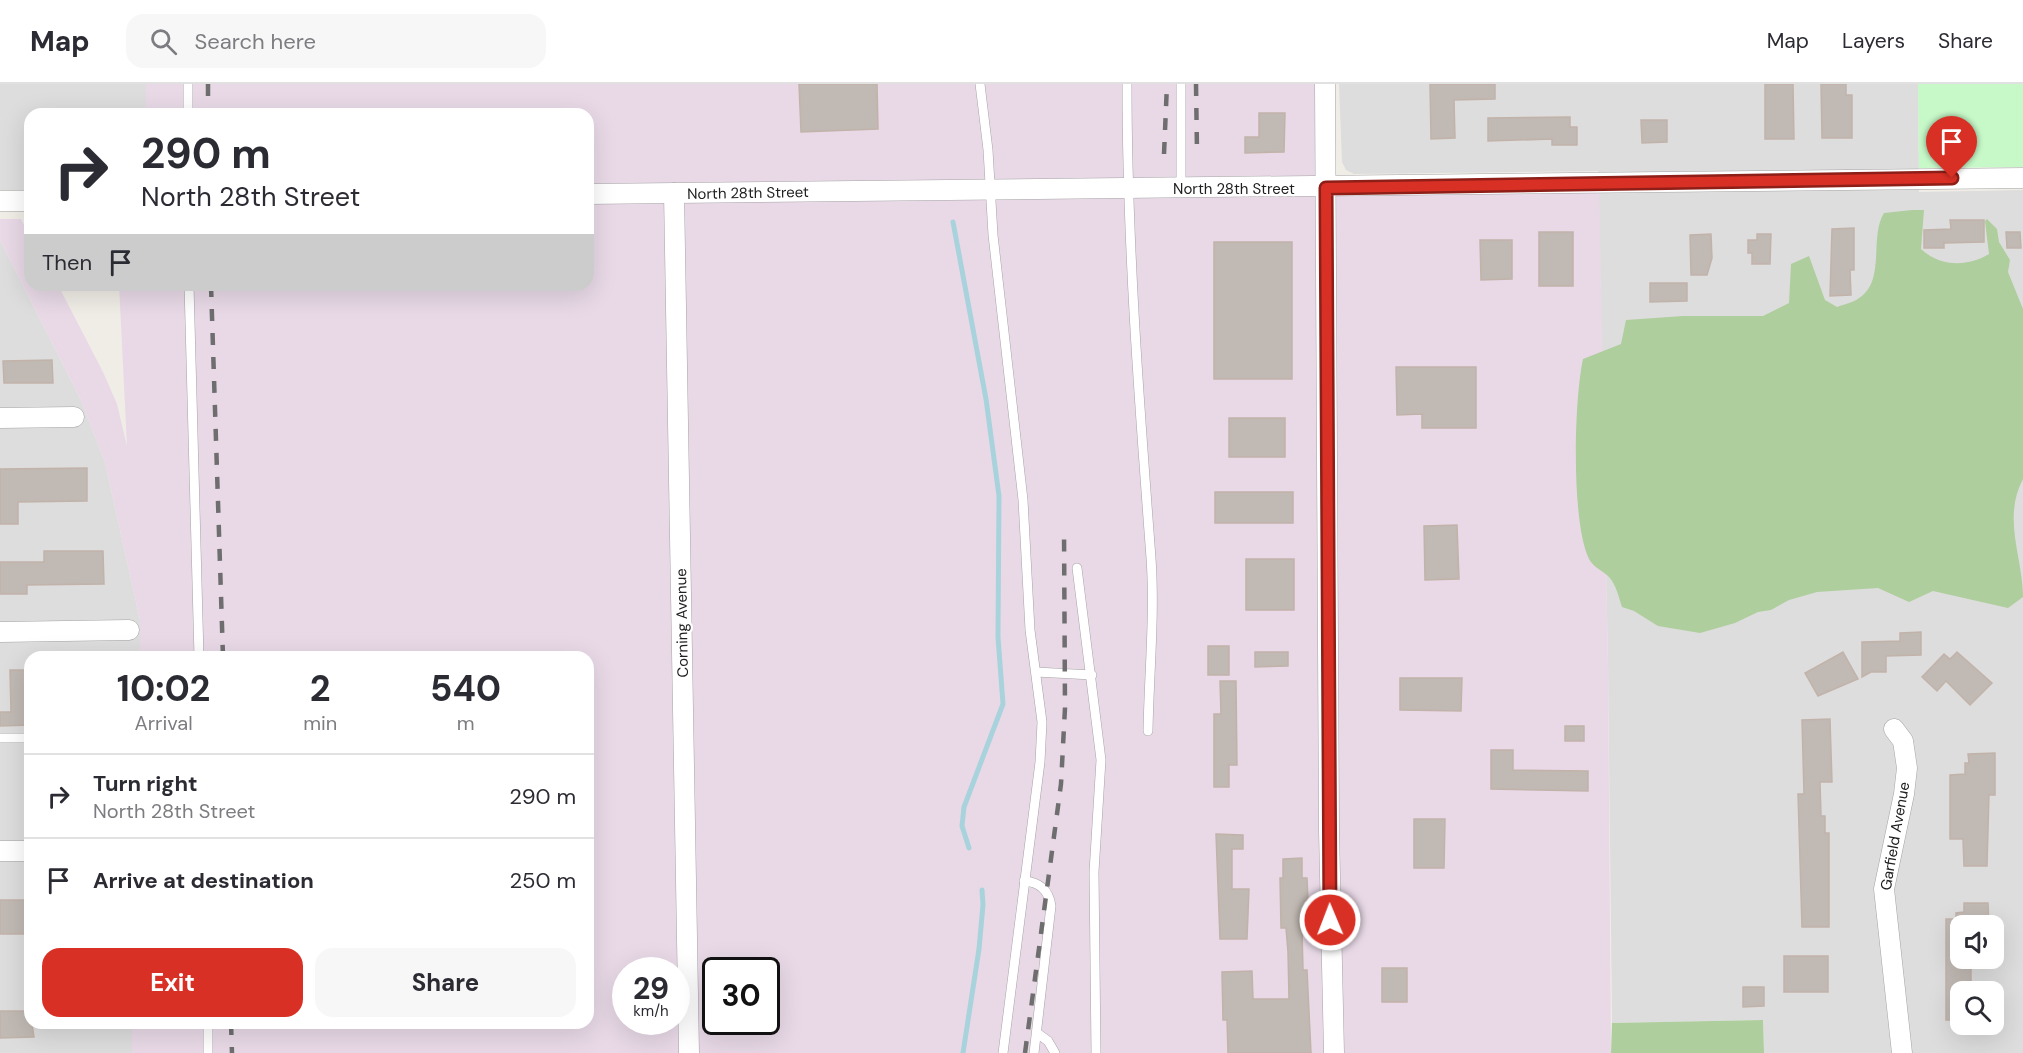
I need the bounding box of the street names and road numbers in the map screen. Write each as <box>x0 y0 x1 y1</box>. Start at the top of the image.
street label: North 28th Street <box>1173 179 1295 199</box>
street label: North 28th Street <box>687 182 809 204</box>
street label: Corning Avenue <box>671 568 693 678</box>
street label: Garfield Avenue <box>1876 780 1914 892</box>

